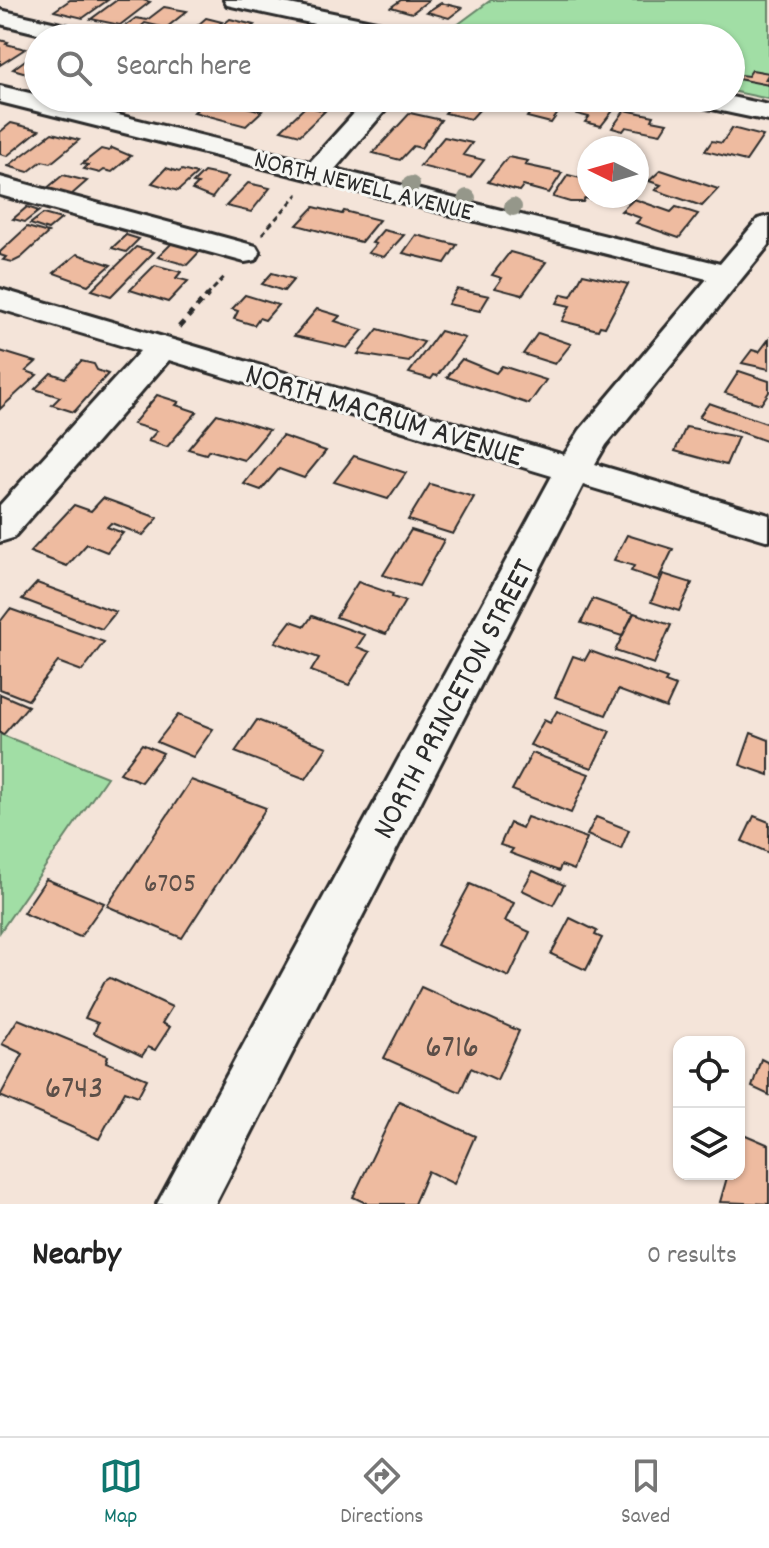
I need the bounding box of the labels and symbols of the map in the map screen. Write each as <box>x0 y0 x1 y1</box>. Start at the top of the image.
north arrow <box>577 136 649 208</box>
street label: NORTH NEWELL AVENUE <box>250 142 477 233</box>
street label: NORTH MACRUM AVENUE <box>239 354 529 482</box>
street label: NORTH PRINCETON STREET <box>363 552 550 848</box>
house number: 6705 <box>144 866 196 906</box>
house number: 6716 <box>425 1025 479 1074</box>
house number: 6743 <box>45 1066 103 1115</box>

